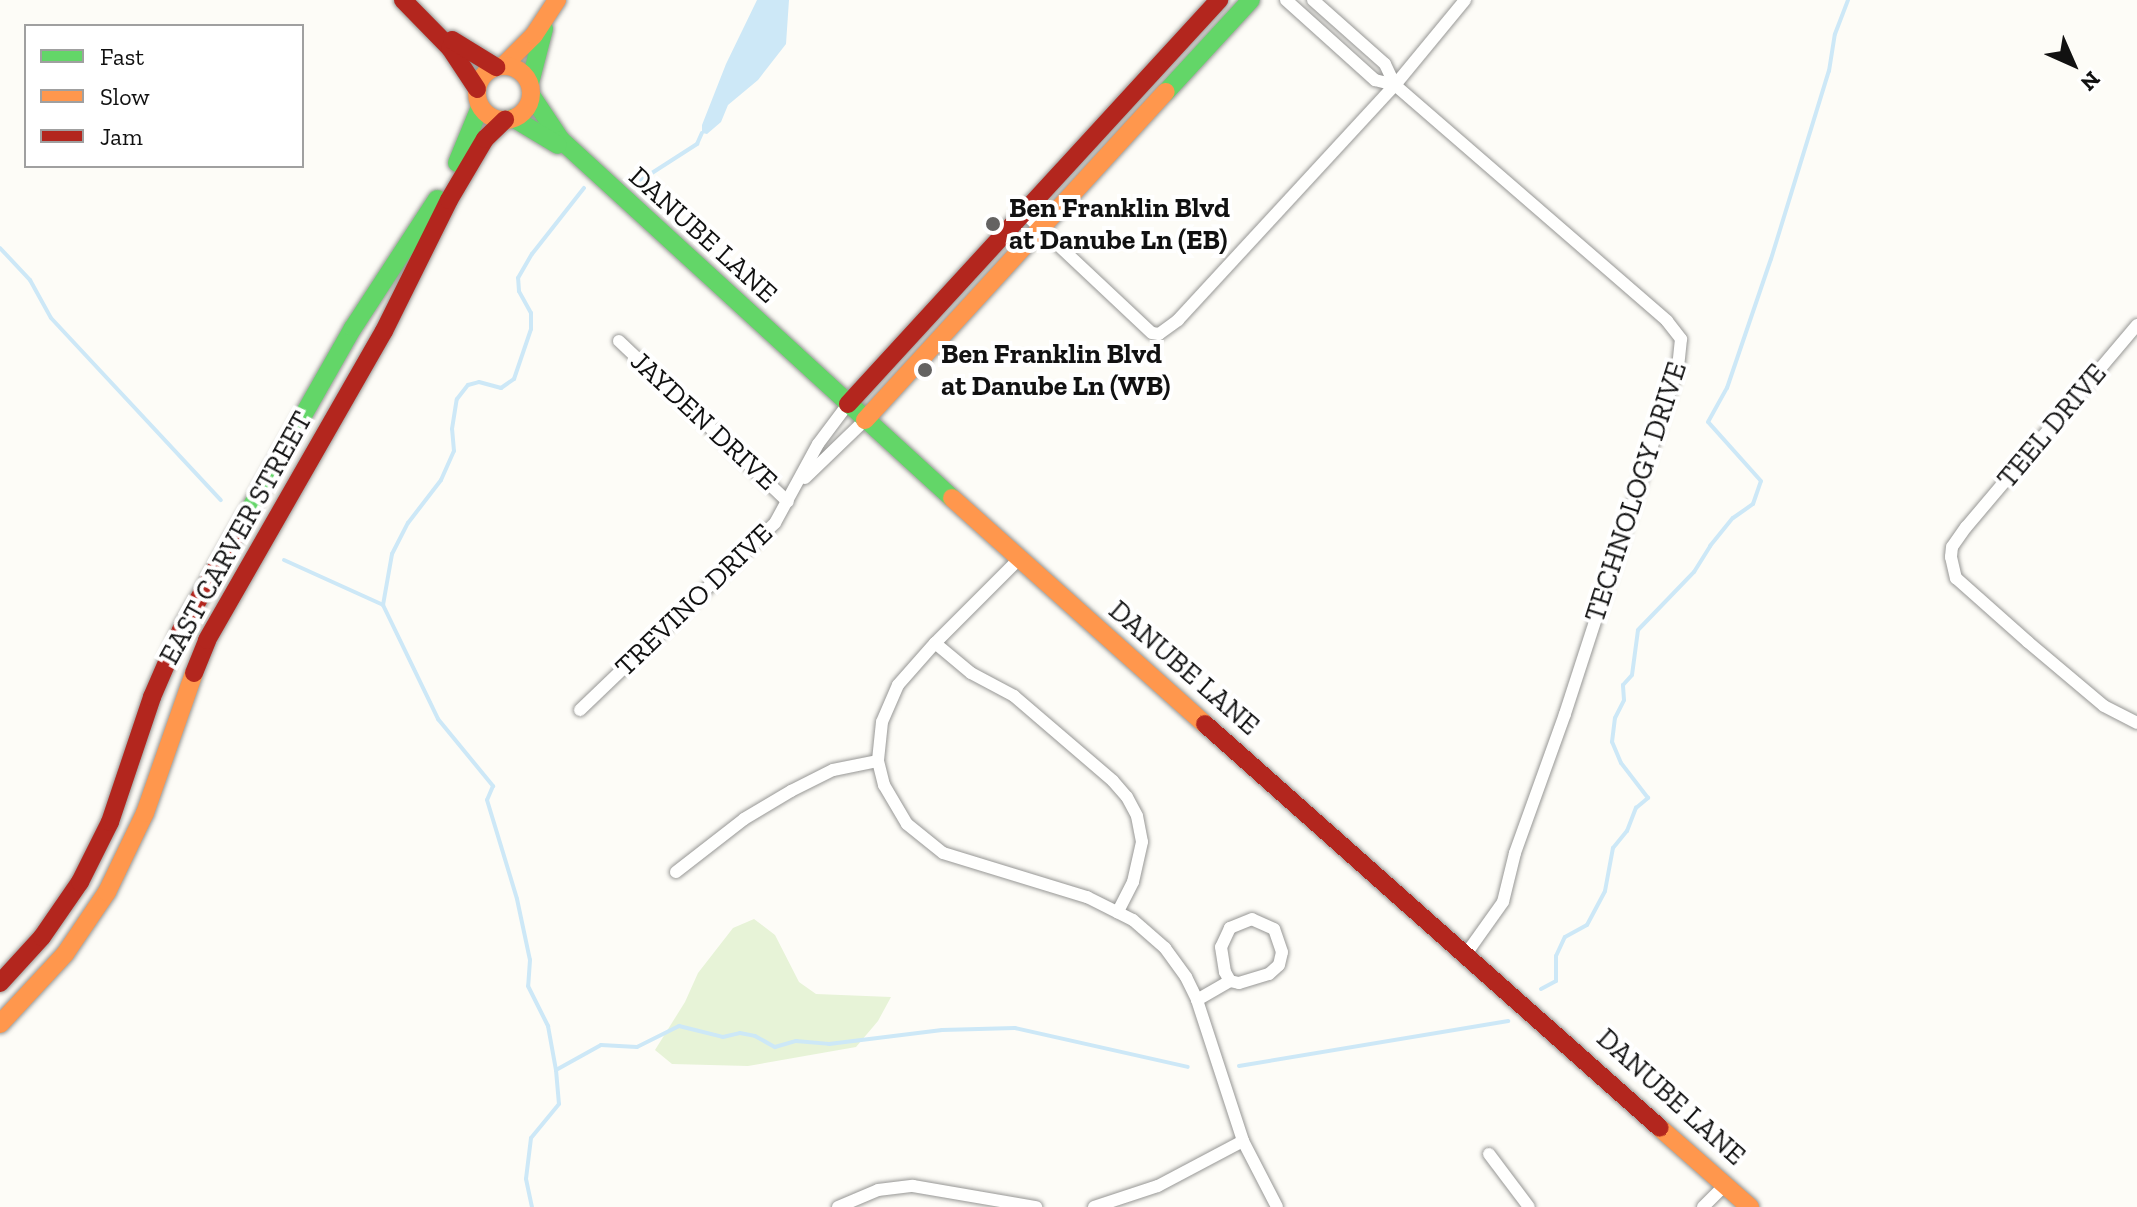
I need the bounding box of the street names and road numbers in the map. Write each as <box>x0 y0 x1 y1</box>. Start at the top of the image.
street label: DANUBE LANE <box>622 160 784 310</box>
street label: JAYDEN DRIVE <box>624 345 784 497</box>
street label: TECHNOLOGY DRIVE <box>1578 357 1694 627</box>
street label: TEEL DRIVE <box>1990 357 2114 495</box>
street label: EAST CARVER STREET <box>152 406 320 670</box>
street label: TREVINO DRIVE <box>608 516 780 684</box>
street label: DANUBE LANE <box>1102 594 1266 742</box>
street label: DANUBE LANE <box>1590 1022 1752 1172</box>

